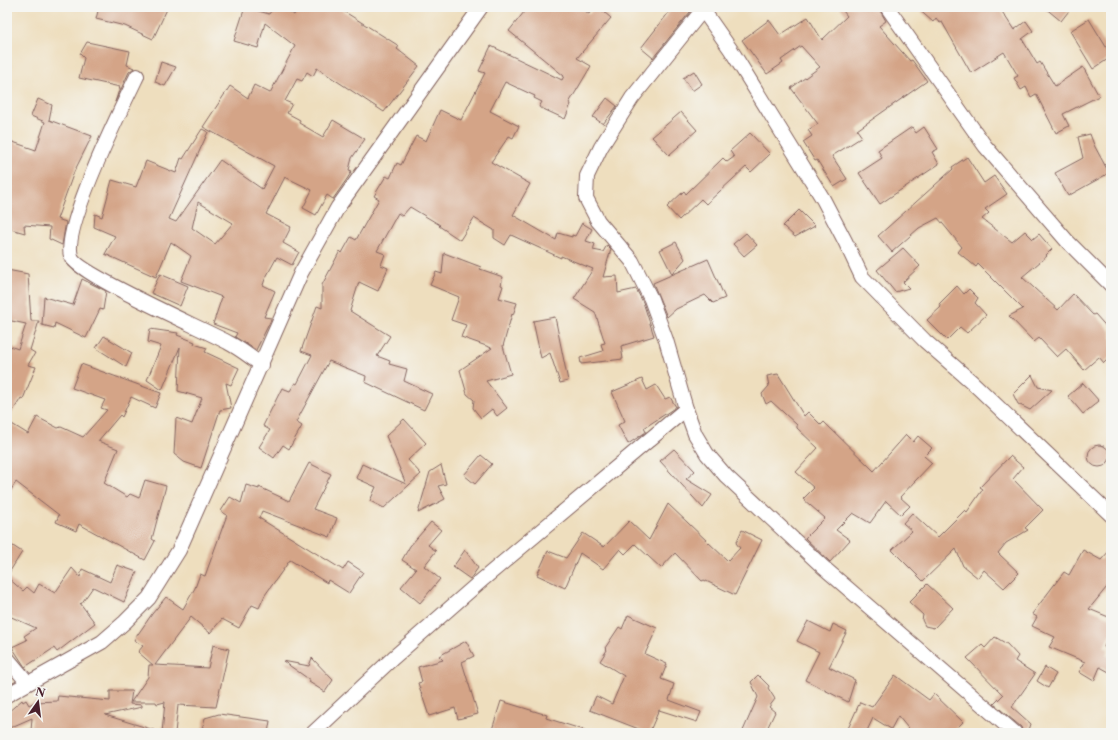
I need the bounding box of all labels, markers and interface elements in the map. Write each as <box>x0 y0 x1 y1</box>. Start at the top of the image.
north arrow <box>18 682 58 722</box>
text: N <box>34 684 47 700</box>

